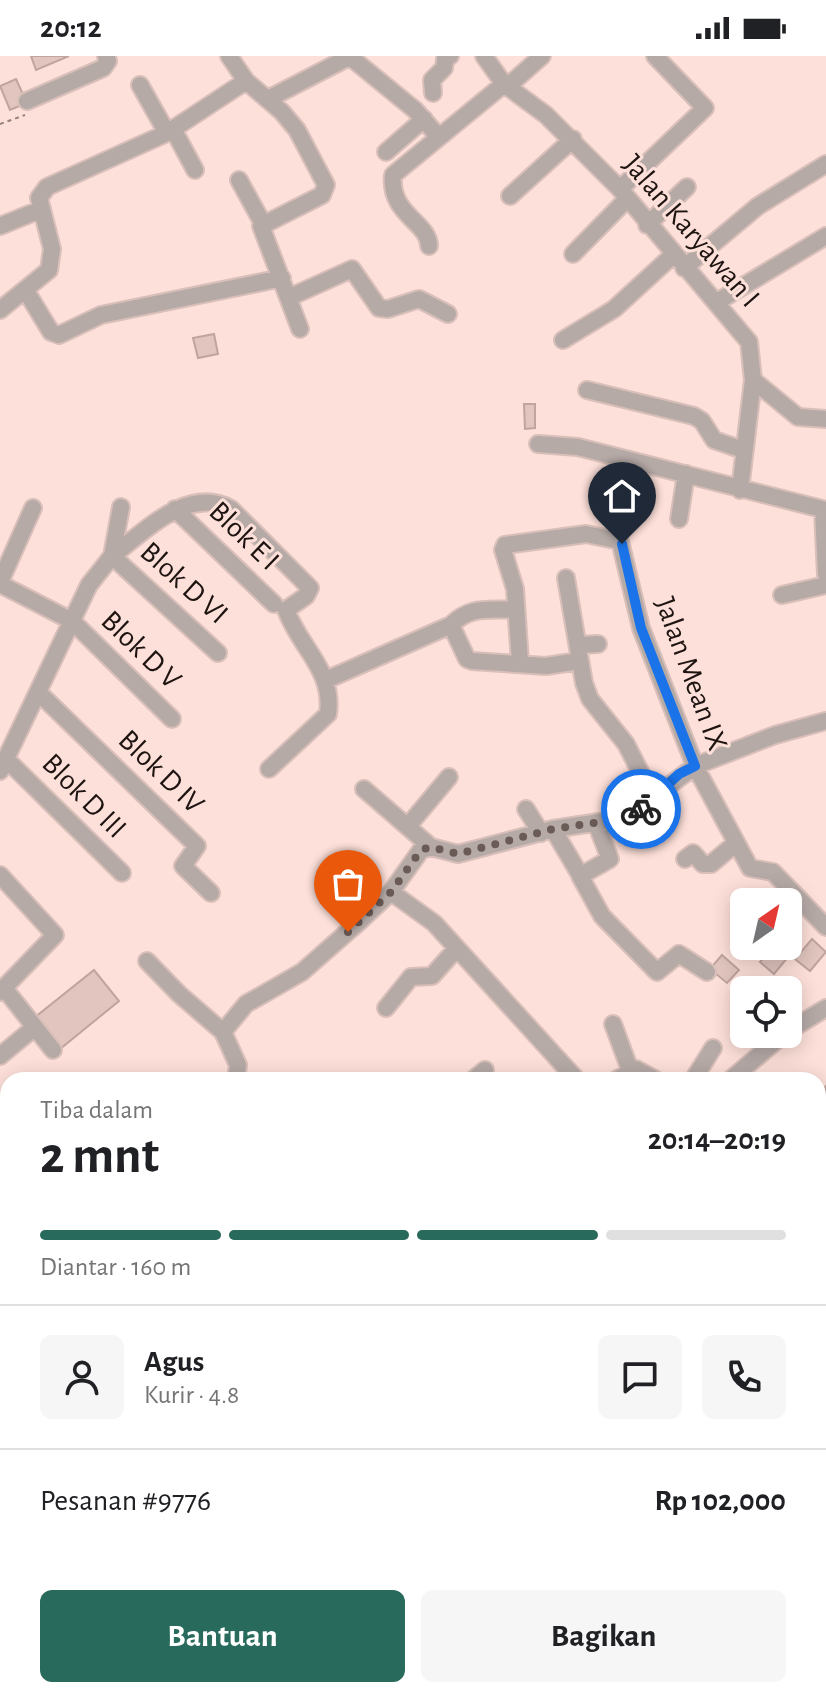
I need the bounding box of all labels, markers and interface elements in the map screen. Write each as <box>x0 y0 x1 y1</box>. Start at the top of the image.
text: 20:12 <box>40 13 102 43</box>
street label: Jalan Karyawan I <box>617 149 765 313</box>
pin <box>588 462 656 544</box>
icon: home <box>600 474 644 518</box>
street label: Blok E I <box>203 496 285 576</box>
street label: Blok D VI <box>135 536 233 630</box>
street label: Jalan Mean IX <box>649 593 733 755</box>
street label: Blok D V <box>95 605 187 695</box>
street label: Blok D IV <box>113 725 209 820</box>
street label: Blok D III <box>36 748 132 844</box>
courier <box>601 769 681 849</box>
icon: bike <box>619 787 663 831</box>
pin <box>314 850 382 932</box>
icon: bag <box>326 862 370 906</box>
north arrow <box>730 888 802 960</box>
map controls <box>730 888 802 1048</box>
button: locate <box>730 976 802 1048</box>
text: Tiba dalam <box>40 1097 153 1123</box>
text: 20:14–20:19 <box>648 1125 786 1155</box>
text: 2 mnt <box>40 1130 159 1182</box>
text: Diantar · 160 m <box>40 1254 191 1280</box>
button: person <box>40 1335 124 1419</box>
button: chat <box>598 1335 682 1419</box>
button: phone <box>702 1335 786 1419</box>
text: Agus <box>144 1347 204 1377</box>
text: Kurir · 4.8 <box>144 1382 239 1408</box>
text: Pesanan #9776 <box>40 1486 211 1516</box>
text: Rp 102,000 <box>655 1486 786 1516</box>
button: Bantuan <box>40 1590 405 1682</box>
button: Bagikan <box>421 1590 786 1682</box>

